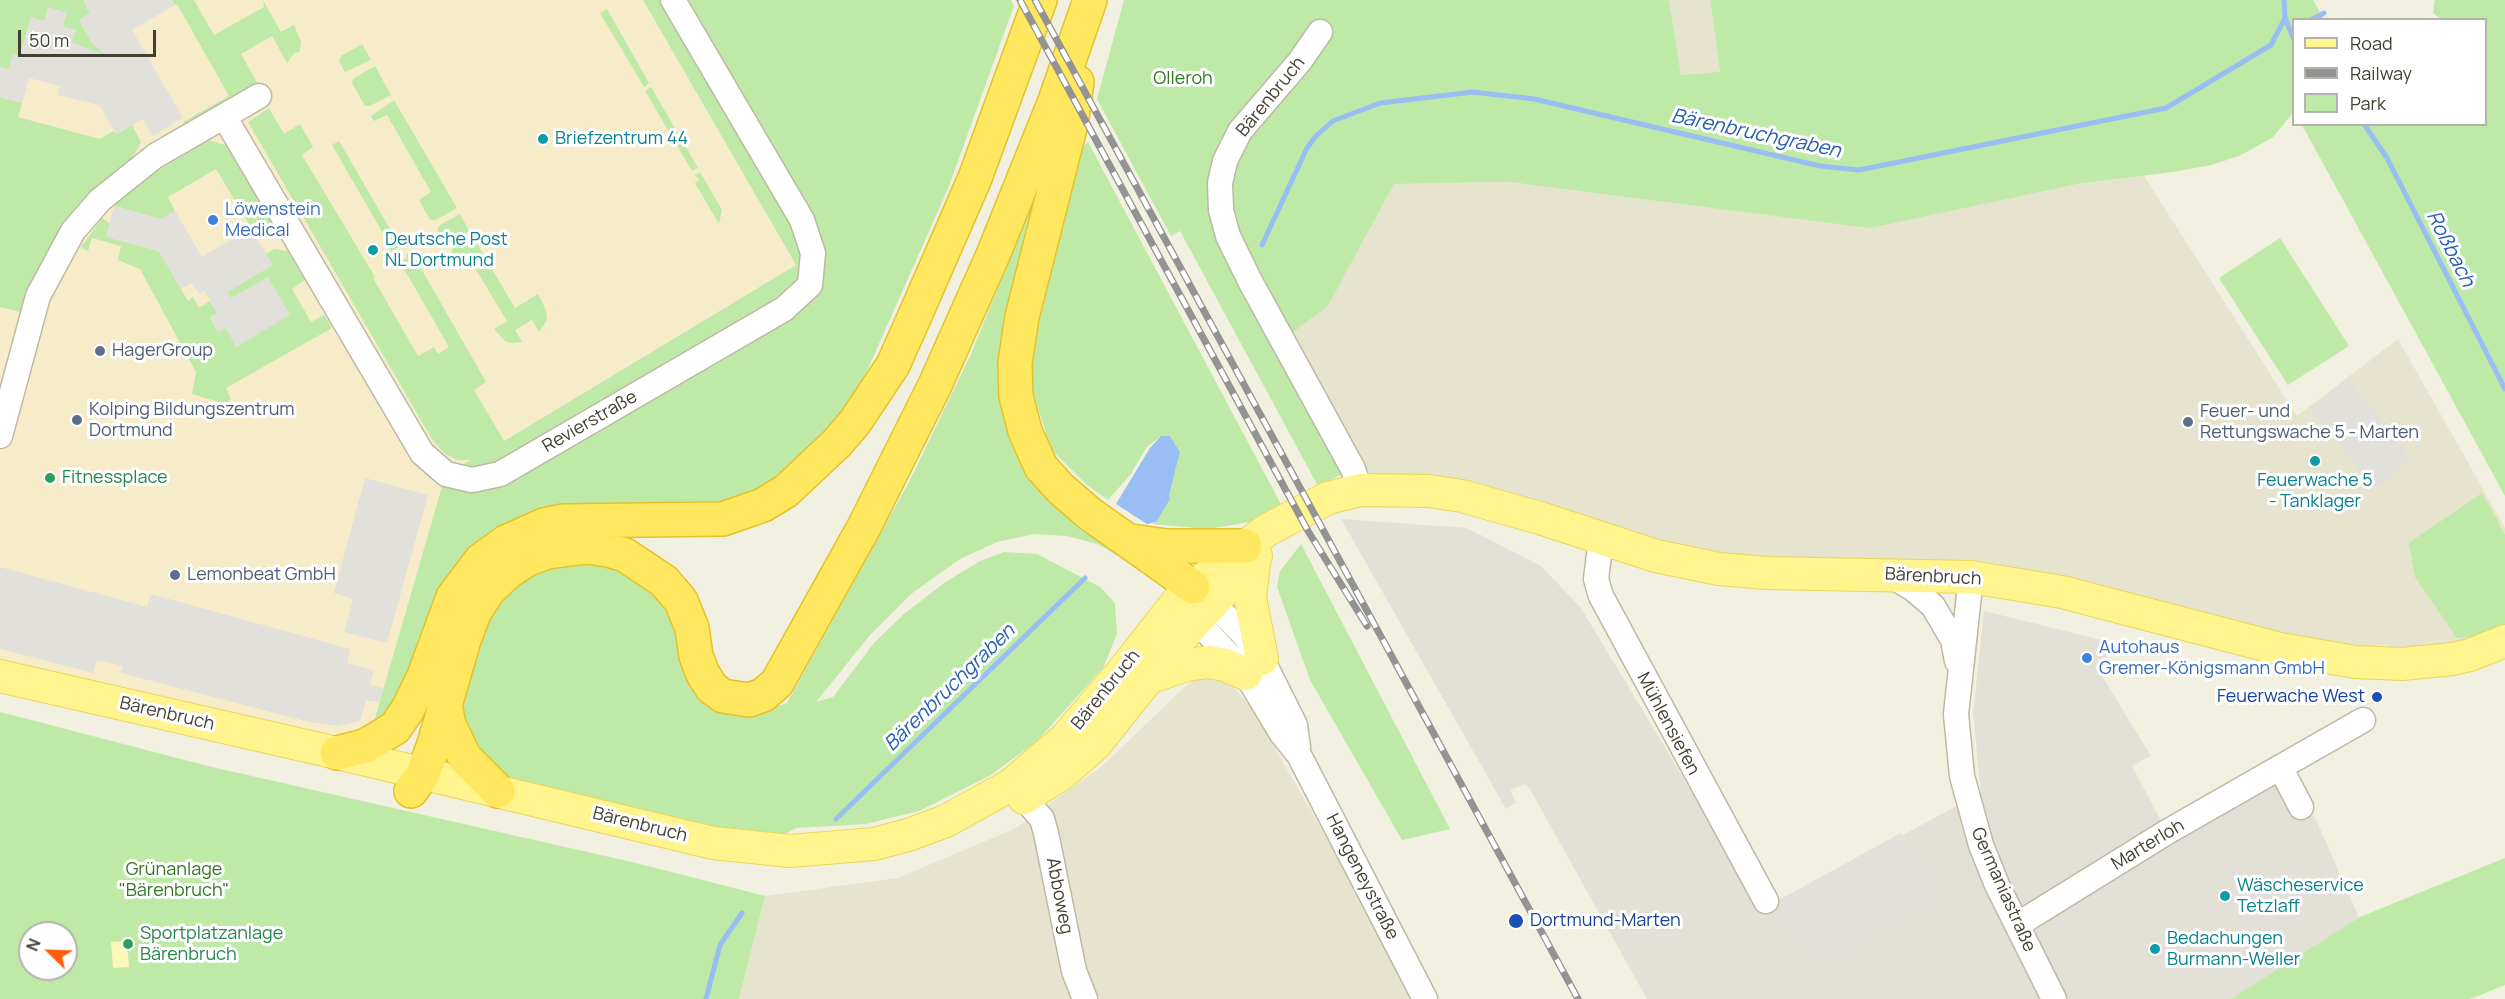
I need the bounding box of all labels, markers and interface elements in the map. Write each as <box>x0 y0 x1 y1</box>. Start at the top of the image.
scale bar <box>21 18 159 56</box>
legend <box>2292 18 2487 126</box>
text: 50 m <box>29 28 69 52</box>
text: Road <box>2350 31 2393 55</box>
street label: Bärenbruch <box>1232 53 1310 141</box>
text: Railway <box>2350 61 2412 85</box>
park label: Olleroh <box>1153 68 1213 90</box>
text: Park <box>2350 91 2386 115</box>
water label: Bärenbruchgraben <box>1669 104 1843 164</box>
place label: Briefzentrum 44 <box>555 128 688 150</box>
marker: Briefzentrum 44 <box>536 132 550 146</box>
place label: Löwenstein Medical <box>225 199 321 242</box>
water label: Roßbach <box>2421 207 2479 291</box>
marker: Löwenstein Medical <box>206 213 220 227</box>
place label: Deutsche Post NL Dortmund <box>385 229 508 272</box>
marker: Deutsche Post NL Dortmund <box>366 243 380 257</box>
place label: HagerGroup <box>112 340 213 362</box>
marker: HagerGroup <box>93 344 107 358</box>
street label: Revierstraße <box>539 386 641 458</box>
place label: Kolping Bildungszentrum Dortmund <box>89 399 295 442</box>
place label: Feuer- und Rettungswache 5 - Marten <box>2200 401 2419 444</box>
marker: Kolping Bildungszentrum Dortmund <box>70 413 84 427</box>
marker: Feuer- und Rettungswache 5 - Marten <box>2181 415 2195 429</box>
marker: Feuerwache 5 - Tanklager <box>2308 454 2322 468</box>
place label: Fitnessplace <box>62 467 168 489</box>
place label: Feuerwache 5 - Tanklager <box>2257 470 2373 512</box>
marker: Fitnessplace <box>43 471 57 485</box>
place label: Lemonbeat GmbH <box>187 564 336 586</box>
street label: Bärenbruch <box>1884 564 1982 590</box>
marker: Lemonbeat GmbH <box>168 568 182 582</box>
water label: Bärenbruchgraben <box>880 619 1020 757</box>
place label: Autohaus Gremer-Königsmann GmbH <box>2099 637 2325 680</box>
street label: Bärenbruch <box>1067 646 1145 734</box>
marker: Autohaus Gremer-Königsmann GmbH <box>2080 651 2094 665</box>
street label: Mühlensiefen <box>1632 669 1704 779</box>
place label: Feuerwache West <box>2217 686 2365 708</box>
marker: Feuerwache West <box>2370 690 2384 704</box>
street label: Bärenbruch <box>117 693 217 735</box>
street label: Bärenbruch <box>590 803 690 847</box>
street label: Hangeneystraße <box>1321 810 1403 944</box>
street label: Marterloh <box>2108 815 2188 875</box>
street label: Germaniastraße <box>1966 824 2040 956</box>
street label: Abboweg <box>1041 856 1077 936</box>
park label: Grünanlage "Bärenbruch" <box>119 859 229 902</box>
place label: Wäscheservice Tetzlaff <box>2237 875 2364 918</box>
marker: Wäscheservice Tetzlaff <box>2218 889 2232 903</box>
place label: Dortmund-Marten <box>1530 910 1681 932</box>
marker: Dortmund-Marten <box>1507 912 1525 930</box>
north arrow <box>18 921 78 981</box>
place label: Sportplatzanlage Bärenbruch <box>140 923 283 966</box>
place label: Bedachungen Burmann-Weller <box>2167 928 2300 970</box>
text: N <box>21 935 46 954</box>
marker: Sportplatzanlage Bärenbruch <box>121 937 135 951</box>
marker: Bedachungen Burmann-Weller <box>2148 942 2162 956</box>

